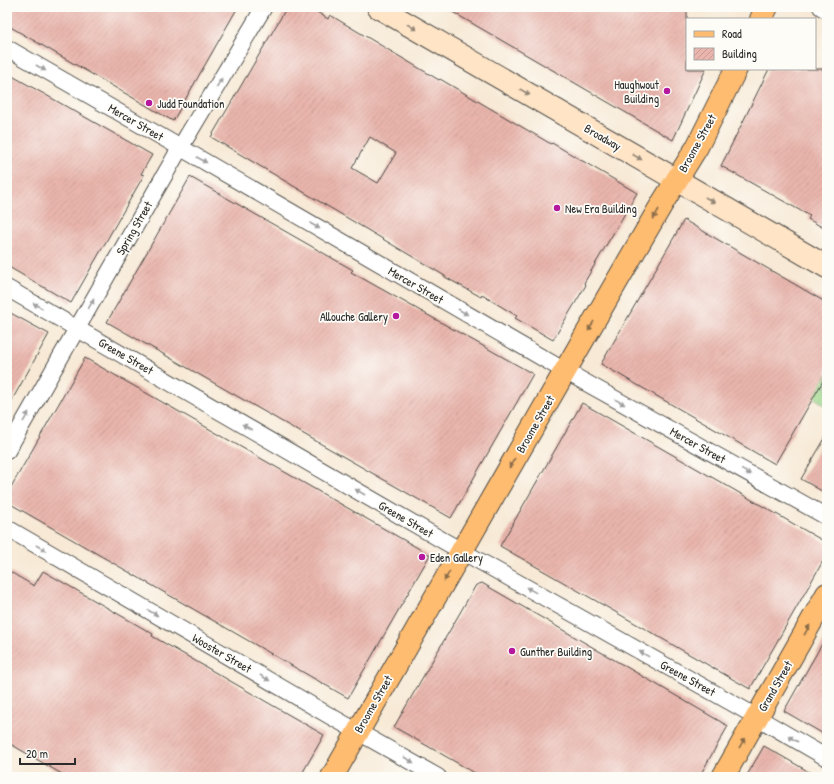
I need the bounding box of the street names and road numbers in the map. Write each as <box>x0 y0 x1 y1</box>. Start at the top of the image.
street label: Mercer Street <box>105 99 168 145</box>
street label: Broome Street <box>674 110 720 175</box>
street label: Broadway <box>581 120 625 154</box>
street label: Spring Street <box>112 197 157 258</box>
street label: Mercer Street <box>385 262 448 308</box>
street label: Greene Street <box>95 333 157 379</box>
street label: Broome Street <box>512 391 559 456</box>
street label: Mercer Street <box>667 423 730 468</box>
street label: Greene Street <box>375 496 437 542</box>
street label: Wooster Street <box>189 629 256 677</box>
street label: Greene Street <box>657 656 719 701</box>
street label: Grand Street <box>754 657 797 714</box>
street label: Broome Street <box>350 671 397 736</box>

